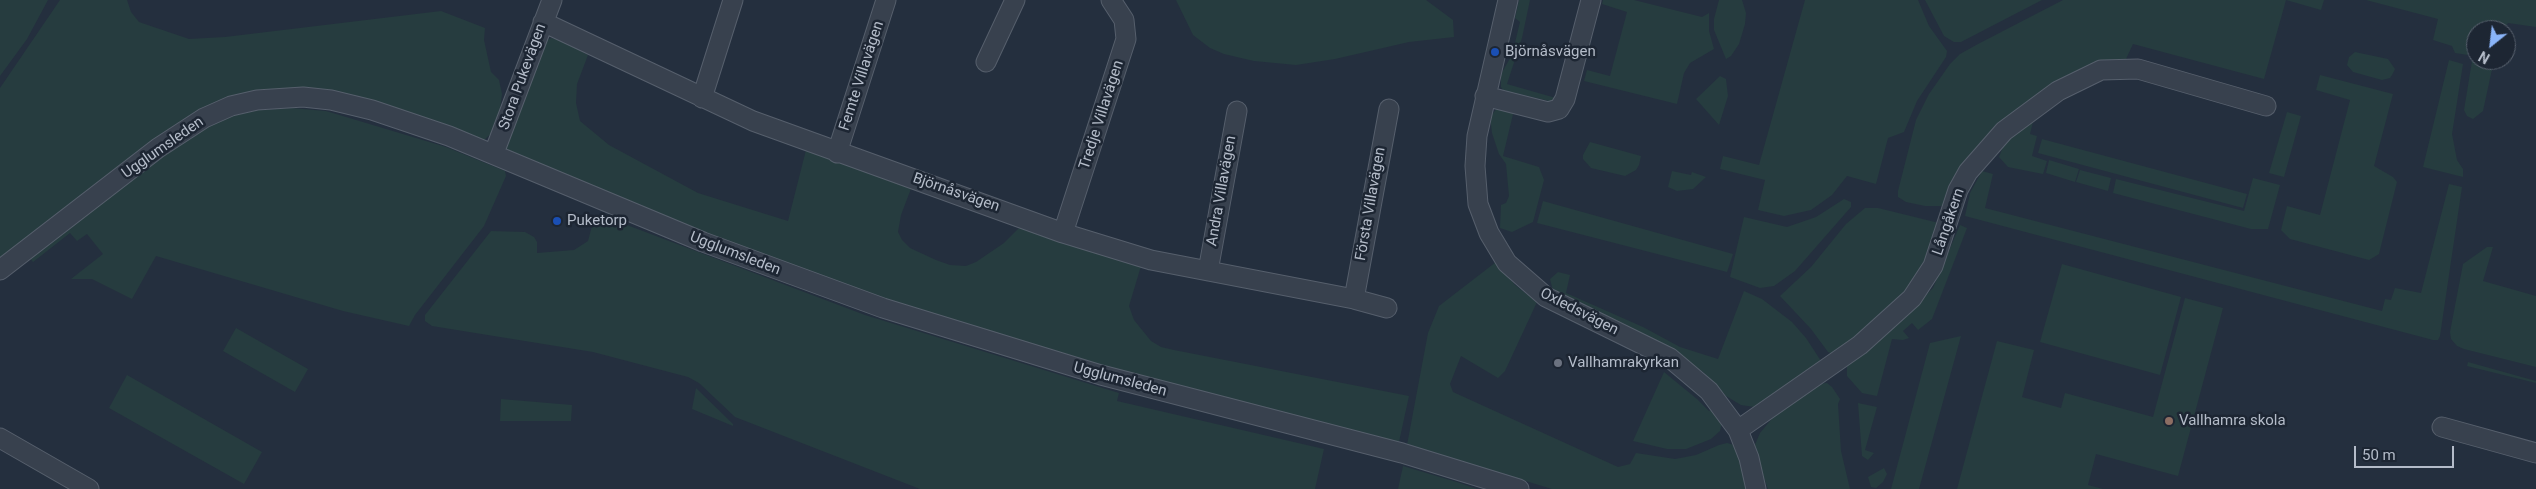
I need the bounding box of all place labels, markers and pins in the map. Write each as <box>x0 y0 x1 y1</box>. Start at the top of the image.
place label: Björnåsvägen <box>1505 43 1596 61</box>
marker: Björnåsvägen <box>1489 46 1501 58</box>
place label: Puketorp <box>567 212 627 230</box>
marker: Puketorp <box>551 215 563 227</box>
place label: Vallhamrakyrkan <box>1568 354 1679 372</box>
marker: Vallhamrakyrkan <box>1552 357 1564 369</box>
place label: Vallhamra skola <box>2179 412 2286 430</box>
marker: Vallhamra skola <box>2163 415 2175 427</box>

